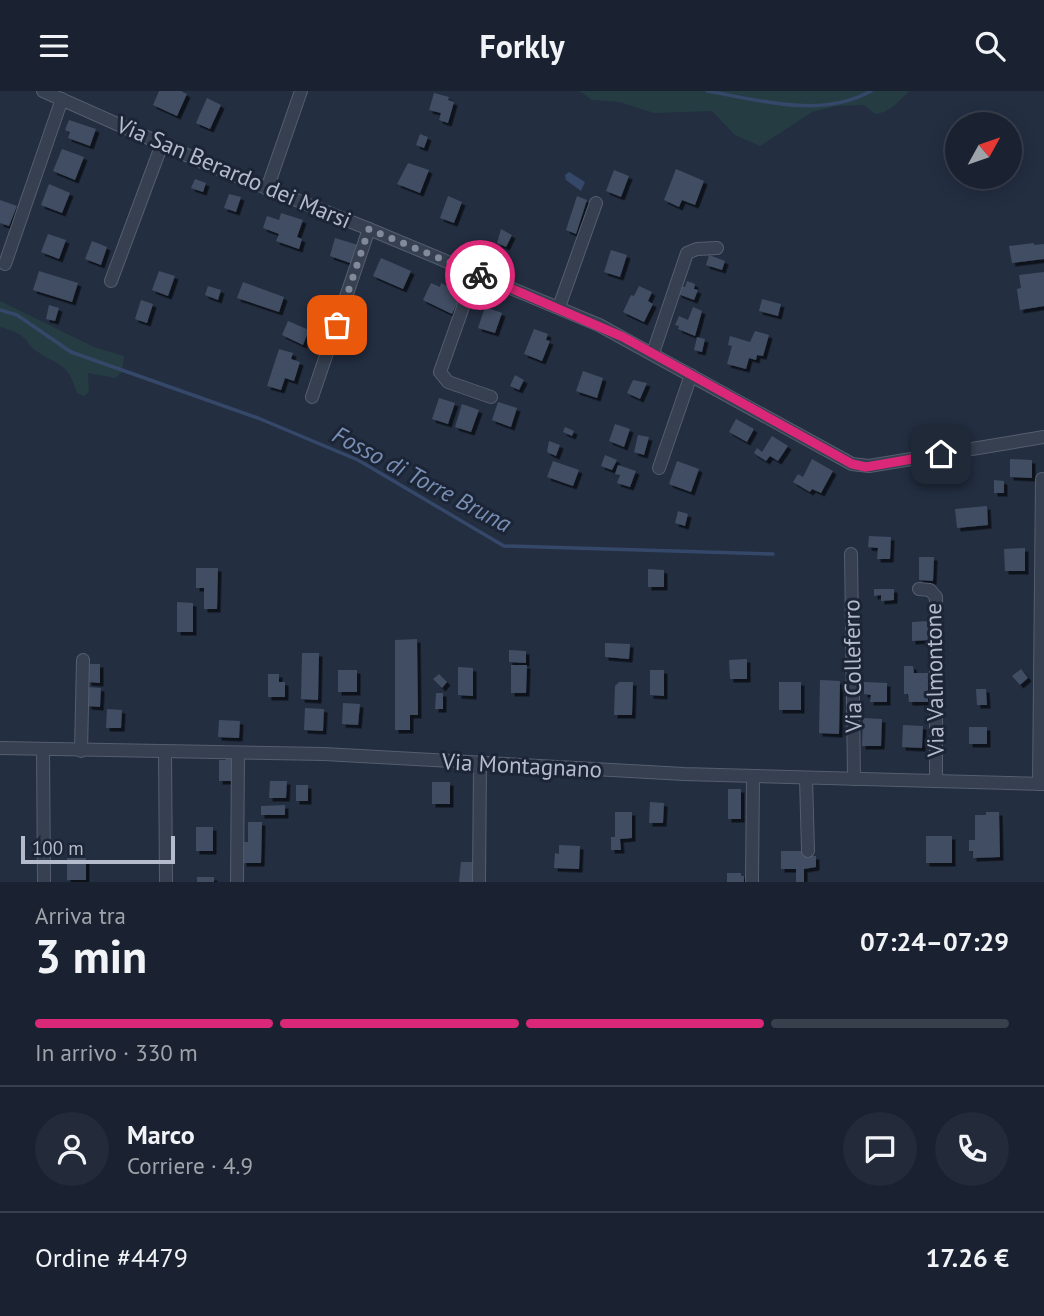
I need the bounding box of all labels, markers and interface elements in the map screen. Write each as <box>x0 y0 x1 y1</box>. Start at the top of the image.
text: Forkly <box>479 25 565 67</box>
icon: menu <box>35 27 73 65</box>
icon: search <box>971 27 1009 65</box>
street label: Via San Berardo dei Marsi <box>112 109 356 235</box>
north arrow <box>945 112 1022 189</box>
map controls <box>945 112 1022 189</box>
courier <box>445 240 515 310</box>
icon: bike <box>461 256 499 294</box>
pin <box>307 295 367 355</box>
icon: bag <box>318 306 356 344</box>
water label: Fosso di Torre Bruna <box>327 419 517 539</box>
pin <box>911 424 971 484</box>
icon: home <box>922 435 960 473</box>
street label: Via Colleferro <box>836 599 868 734</box>
street label: Via Valmontone <box>918 603 950 758</box>
street label: Via Montagnano <box>440 746 603 784</box>
scale bar <box>21 833 175 865</box>
text: 100 m <box>32 836 84 860</box>
text: Arriva tra <box>35 901 126 930</box>
text: 07:24–07:29 <box>860 925 1009 958</box>
text: 3 min <box>35 926 147 986</box>
text: In arrivo · 330 m <box>35 1038 198 1067</box>
button: person <box>35 1112 109 1186</box>
button: chat <box>843 1112 917 1186</box>
button: phone <box>935 1112 1009 1186</box>
text: Marco <box>127 1118 195 1151</box>
text: Corriere · 4.9 <box>127 1151 253 1180</box>
text: Ordine #4479 <box>35 1241 188 1274</box>
text: 17.26 € <box>925 1241 1009 1274</box>

